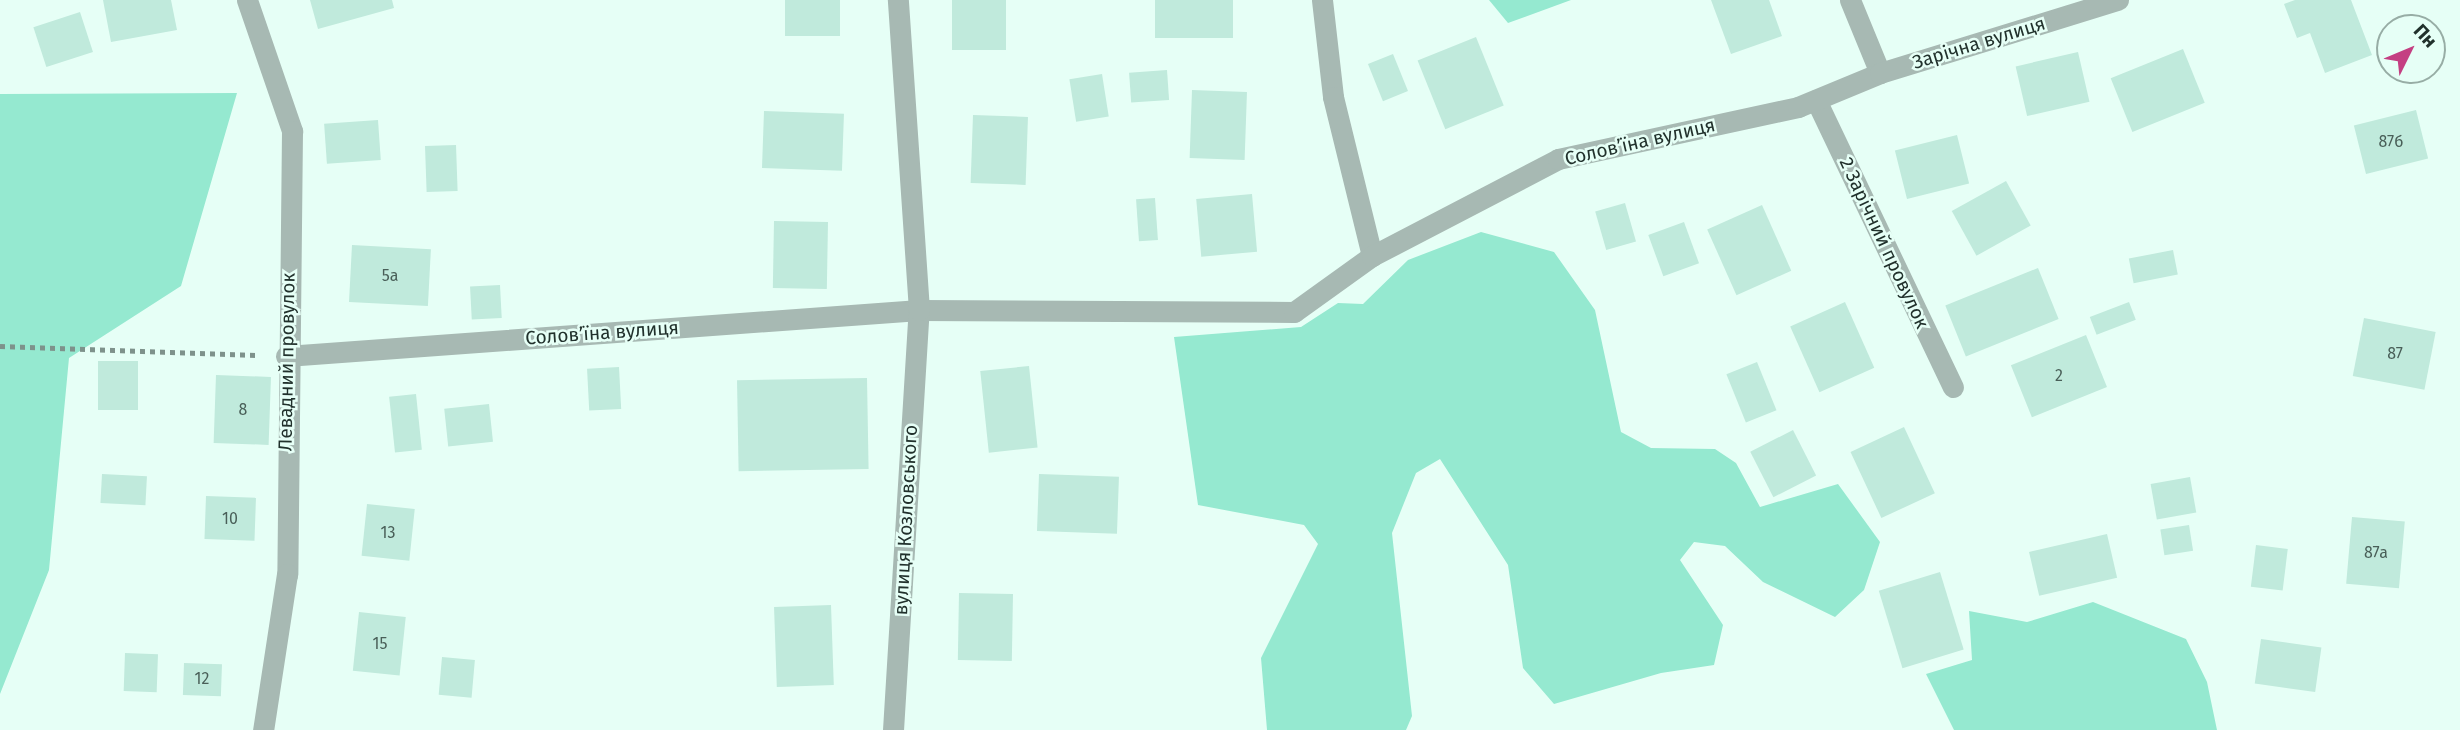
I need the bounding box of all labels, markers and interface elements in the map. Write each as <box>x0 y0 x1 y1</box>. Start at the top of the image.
street label: Зарічна вулиця <box>1910 12 2048 74</box>
north arrow <box>2376 14 2446 84</box>
text: Пн <box>2409 19 2442 52</box>
street label: Соловʼїна вулиця <box>1563 114 1717 170</box>
house number: 87б <box>2379 132 2403 152</box>
street label: 2 Зарічний провулок <box>1834 154 1934 332</box>
house number: 5а <box>382 266 398 286</box>
street label: Левадний провулок <box>274 273 300 451</box>
street label: Соловʼїна вулиця <box>525 316 679 350</box>
house number: 87 <box>2387 344 2403 364</box>
house number: 2 <box>2055 366 2063 386</box>
house number: 8 <box>239 400 247 420</box>
street label: вулиця Козловського <box>890 424 922 616</box>
house number: 10 <box>222 509 238 529</box>
house number: 13 <box>381 523 395 543</box>
house number: 87а <box>2364 543 2388 563</box>
house number: 15 <box>373 634 387 654</box>
house number: 12 <box>195 669 209 689</box>

